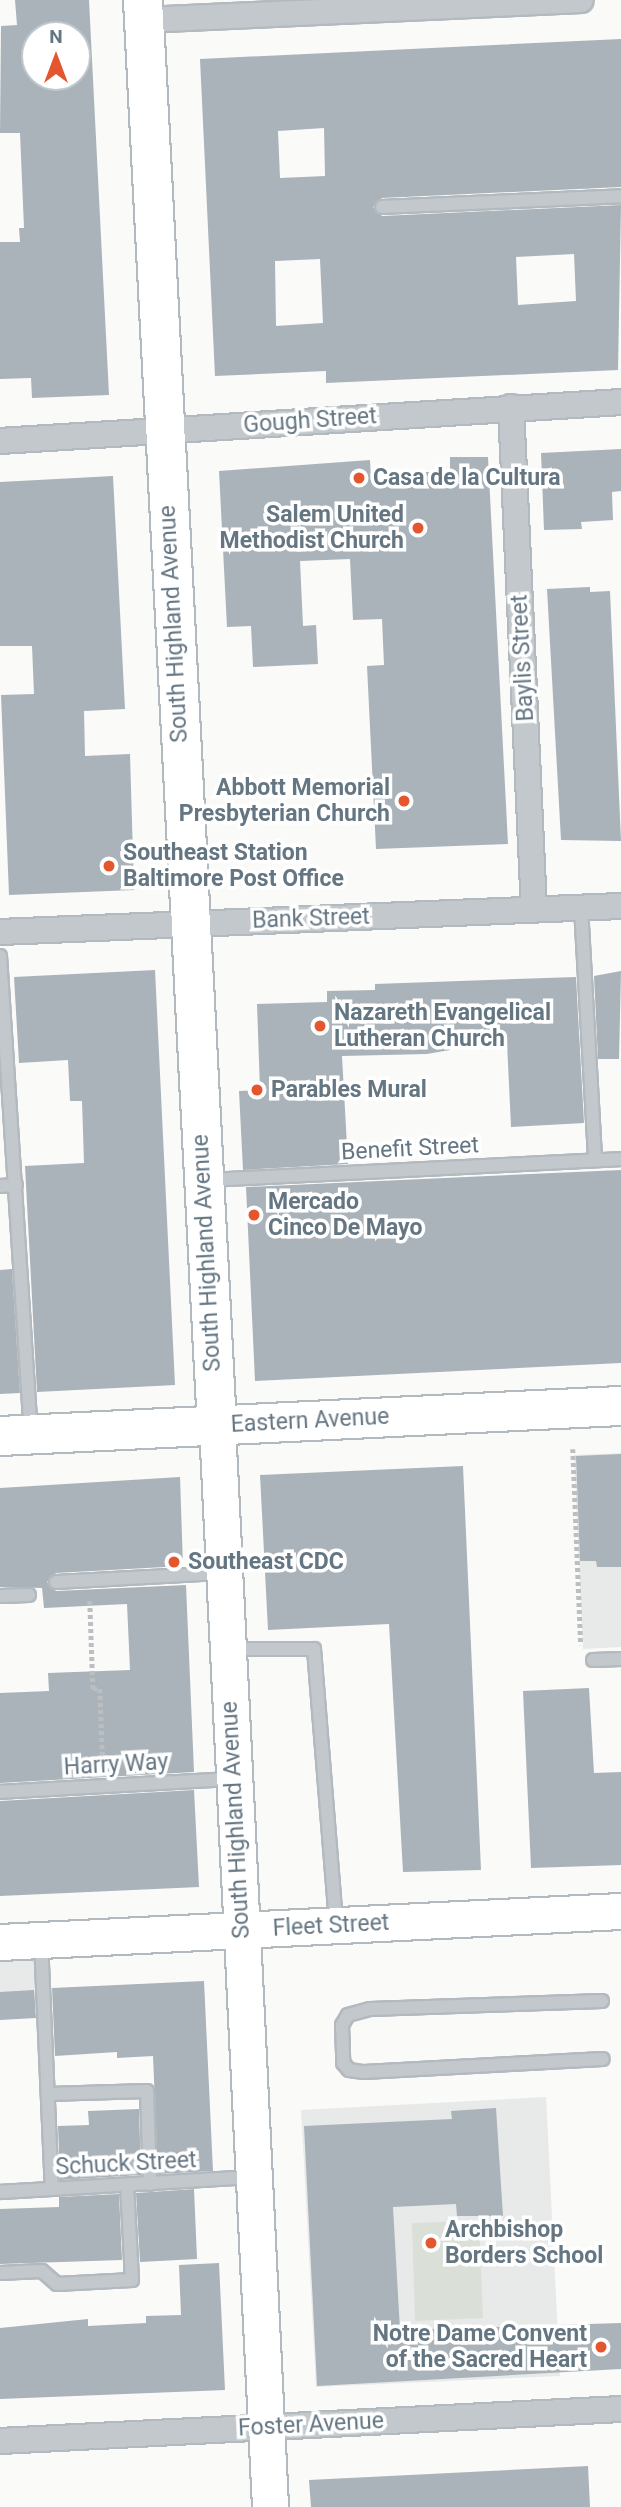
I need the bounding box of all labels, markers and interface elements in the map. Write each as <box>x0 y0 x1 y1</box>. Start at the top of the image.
north arrow <box>21 21 91 91</box>
text: N <box>49 25 63 48</box>
street label: Gough Street <box>242 403 378 439</box>
place label: Casa de la Cultura <box>373 464 560 492</box>
marker: Casa de la Cultura <box>351 470 367 486</box>
place label: Salem United Methodist Church <box>220 501 404 555</box>
street label: South Highland Avenue <box>154 505 194 743</box>
marker: Salem United Methodist Church <box>410 520 426 536</box>
street label: Baylis Street <box>506 594 540 722</box>
place label: Abbott Memorial Presbyterian Church <box>179 774 390 828</box>
marker: Abbott Memorial Presbyterian Church <box>396 793 412 809</box>
place label: Southeast Station Baltimore Post Office <box>123 839 344 893</box>
marker: Southeast Station Baltimore Post Office <box>101 858 117 874</box>
street label: Bank Street <box>252 903 370 935</box>
place label: Nazareth Evangelical Lutheran Church <box>334 999 551 1053</box>
marker: Nazareth Evangelical Lutheran Church <box>312 1018 328 1034</box>
place label: Parables Mural <box>271 1076 427 1104</box>
marker: Parables Mural <box>249 1082 265 1098</box>
street label: Benefit Street <box>340 1132 480 1166</box>
street label: South Highland Avenue <box>187 1134 227 1372</box>
place label: Mercado Cinco De Mayo <box>268 1188 422 1242</box>
marker: Mercado Cinco De Mayo <box>246 1207 262 1223</box>
street label: Eastern Avenue <box>230 1403 390 1439</box>
place label: Southeast CDC <box>188 1548 344 1576</box>
marker: Southeast CDC <box>166 1554 182 1570</box>
street label: South Highland Avenue <box>216 1701 256 1939</box>
street label: Harry Way <box>63 1748 169 1782</box>
street label: Fleet Street <box>272 1909 390 1943</box>
street label: Schuck Street <box>55 2147 197 2181</box>
place label: Archbishop Borders School <box>445 2216 603 2270</box>
marker: Archbishop Borders School <box>423 2235 439 2251</box>
place label: Notre Dame Convent of the Sacred Heart <box>373 2320 587 2374</box>
marker: Notre Dame Convent of the Sacred Heart <box>593 2339 609 2355</box>
street label: Foster Avenue <box>237 2407 385 2443</box>

